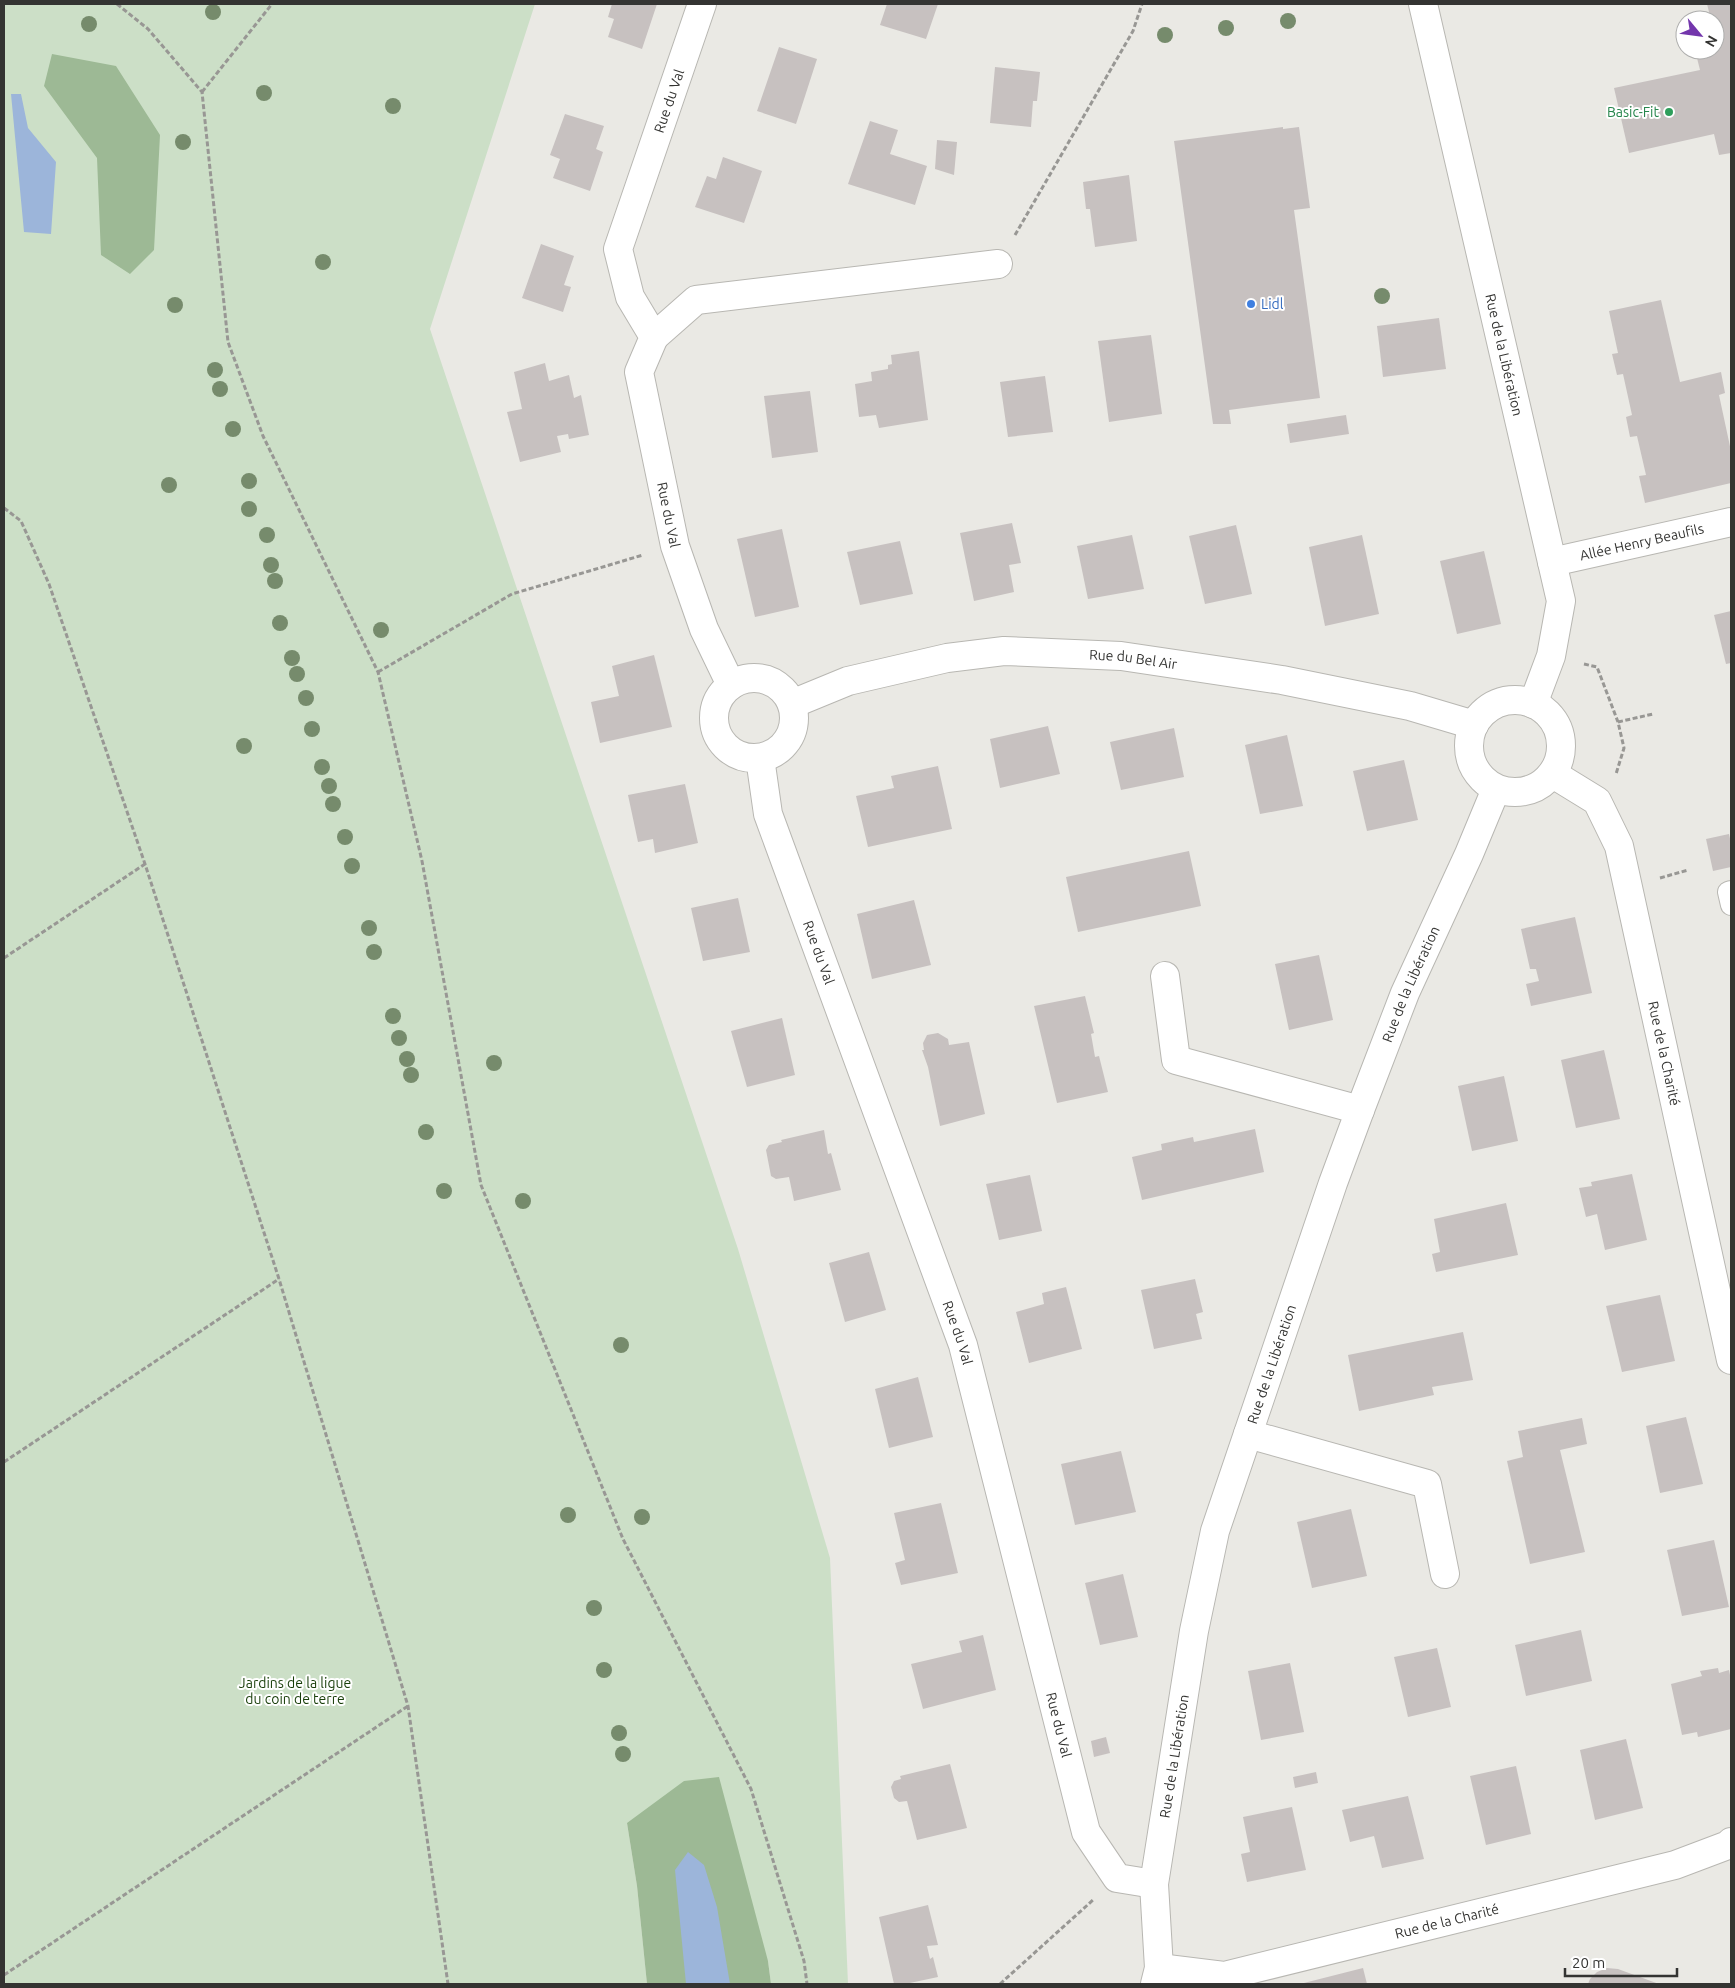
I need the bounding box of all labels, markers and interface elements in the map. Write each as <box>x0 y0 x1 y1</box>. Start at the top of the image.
north arrow <box>1675 10 1725 60</box>
text: N <box>1702 33 1721 50</box>
street label: Rue du Val <box>651 67 688 135</box>
place label: Basic-Fit <box>1607 104 1659 120</box>
marker: Basic-Fit <box>1663 106 1675 118</box>
street label: Rue de la Libération <box>1482 292 1526 417</box>
place label: Lidl <box>1261 296 1284 312</box>
marker: Lidl <box>1245 298 1257 310</box>
street label: Rue du Val <box>654 481 683 549</box>
street label: Allée Henry Beaufils <box>1578 520 1705 564</box>
street label: Rue du Bel Air <box>1089 647 1179 672</box>
street label: Rue du Val <box>800 918 838 987</box>
street label: Rue de la Libération <box>1379 923 1443 1045</box>
street label: Rue de la Charité <box>1645 1000 1683 1107</box>
street label: Rue du Val <box>939 1299 976 1367</box>
street label: Rue de la Libération <box>1244 1302 1299 1426</box>
park label: Jardins de la ligue du coin de terre <box>239 1675 351 1707</box>
street label: Rue du Val <box>1043 1691 1075 1759</box>
street label: Rue de la Libération <box>1157 1693 1192 1819</box>
street label: Rue de la Charité <box>1393 1901 1501 1942</box>
scale bar <box>1565 1946 1678 1978</box>
text: 20 m <box>1572 1954 1605 1971</box>

